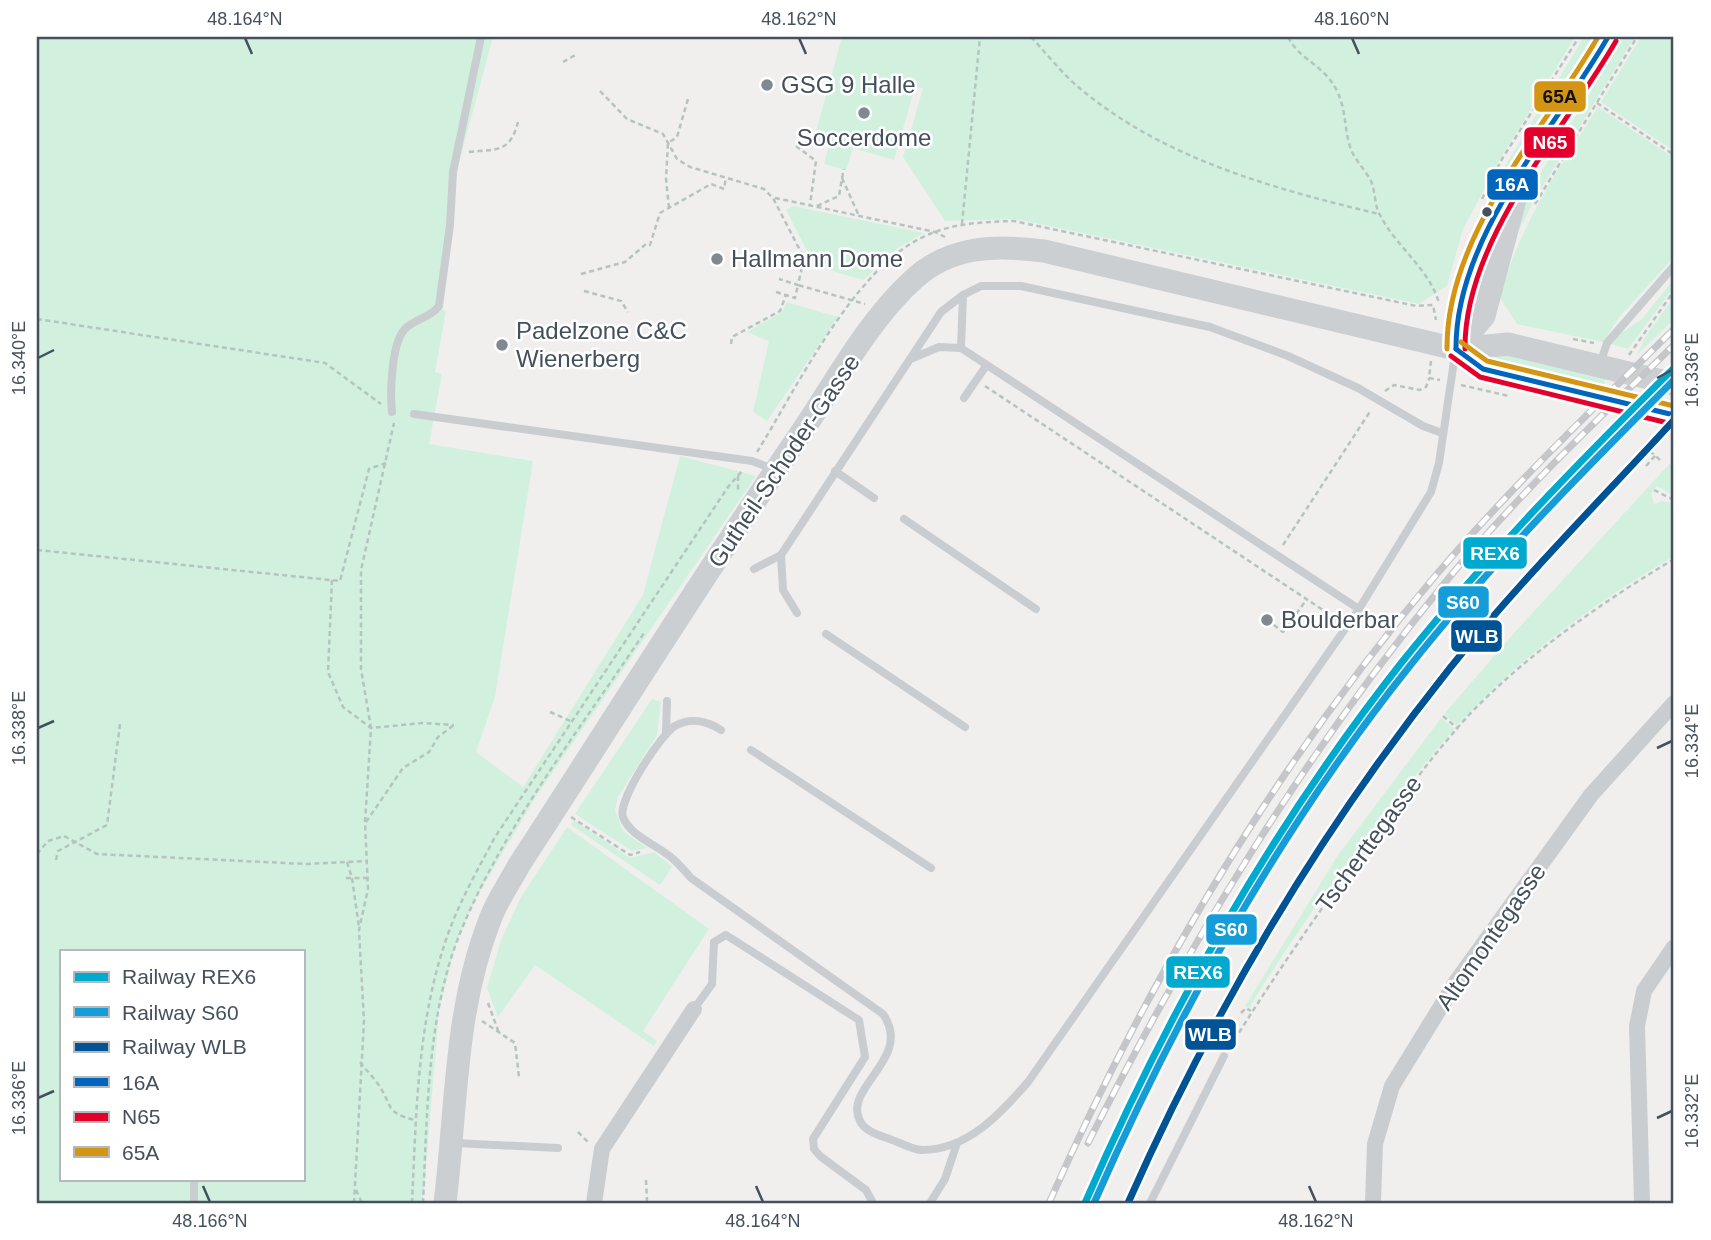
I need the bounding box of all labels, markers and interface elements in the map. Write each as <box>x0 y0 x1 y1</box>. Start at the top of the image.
text: 48.164°N <box>207 9 283 29</box>
text: 48.162°N <box>761 9 837 29</box>
text: 48.160°N <box>1314 9 1390 29</box>
place label: GSG 9 Halle <box>781 71 916 98</box>
marker: GSG 9 Halle <box>759 77 775 93</box>
line badge: 65A <box>1533 80 1587 113</box>
text: 65A <box>1543 86 1578 107</box>
marker: Soccerdome <box>856 105 872 121</box>
place label: Soccerdome <box>797 124 931 151</box>
line badge: N65 <box>1523 126 1576 159</box>
text: N65 <box>1533 132 1568 153</box>
line badge: 16A <box>1486 168 1539 201</box>
text: 16A <box>1495 174 1530 195</box>
unlabelled marker <box>1480 205 1494 219</box>
place label: Hallmann Dome <box>731 245 903 272</box>
marker: Hallmann Dome <box>709 251 725 267</box>
place label: Padelzone C&C Wienerberg <box>516 317 687 372</box>
text: 16.340°E <box>9 321 29 395</box>
text: 16.336°E <box>1682 333 1702 407</box>
marker: Padelzone C&C Wienerberg <box>494 337 510 353</box>
street label: Gutheil-Schoder-Gasse <box>702 349 865 572</box>
line badge: REX6 <box>1462 536 1528 570</box>
text: REX6 <box>1470 543 1520 564</box>
line badge: S60 <box>1437 585 1490 619</box>
text: S60 <box>1446 592 1480 613</box>
place label: Boulderbar <box>1281 606 1398 633</box>
marker: Boulderbar <box>1259 612 1275 628</box>
line badge: WLB <box>1450 619 1503 653</box>
text: WLB <box>1455 626 1499 647</box>
text: 16.338°E <box>9 691 29 765</box>
text: 16.334°E <box>1682 704 1702 778</box>
street label: Tscherttegasse <box>1310 770 1427 917</box>
street label: Altomontegasse <box>1430 858 1551 1015</box>
line badge: S60 <box>1205 913 1258 946</box>
text: S60 <box>1214 919 1248 940</box>
legend <box>60 950 304 1180</box>
line badge: REX6 <box>1165 955 1231 989</box>
text: REX6 <box>1173 962 1223 983</box>
text: Railway REX6 <box>122 965 256 988</box>
text: Railway S60 <box>122 1001 239 1024</box>
line badge: WLB <box>1184 1018 1237 1051</box>
text: WLB <box>1188 1024 1232 1045</box>
text: Railway WLB <box>122 1035 247 1058</box>
text: 16.336°E <box>9 1061 29 1135</box>
text: 16A <box>122 1071 159 1094</box>
text: 16.332°E <box>1682 1074 1702 1148</box>
text: N65 <box>122 1105 161 1128</box>
text: 65A <box>122 1141 159 1164</box>
text: 48.166°N <box>172 1211 248 1231</box>
text: 48.164°N <box>725 1211 801 1231</box>
text: 48.162°N <box>1278 1211 1354 1231</box>

